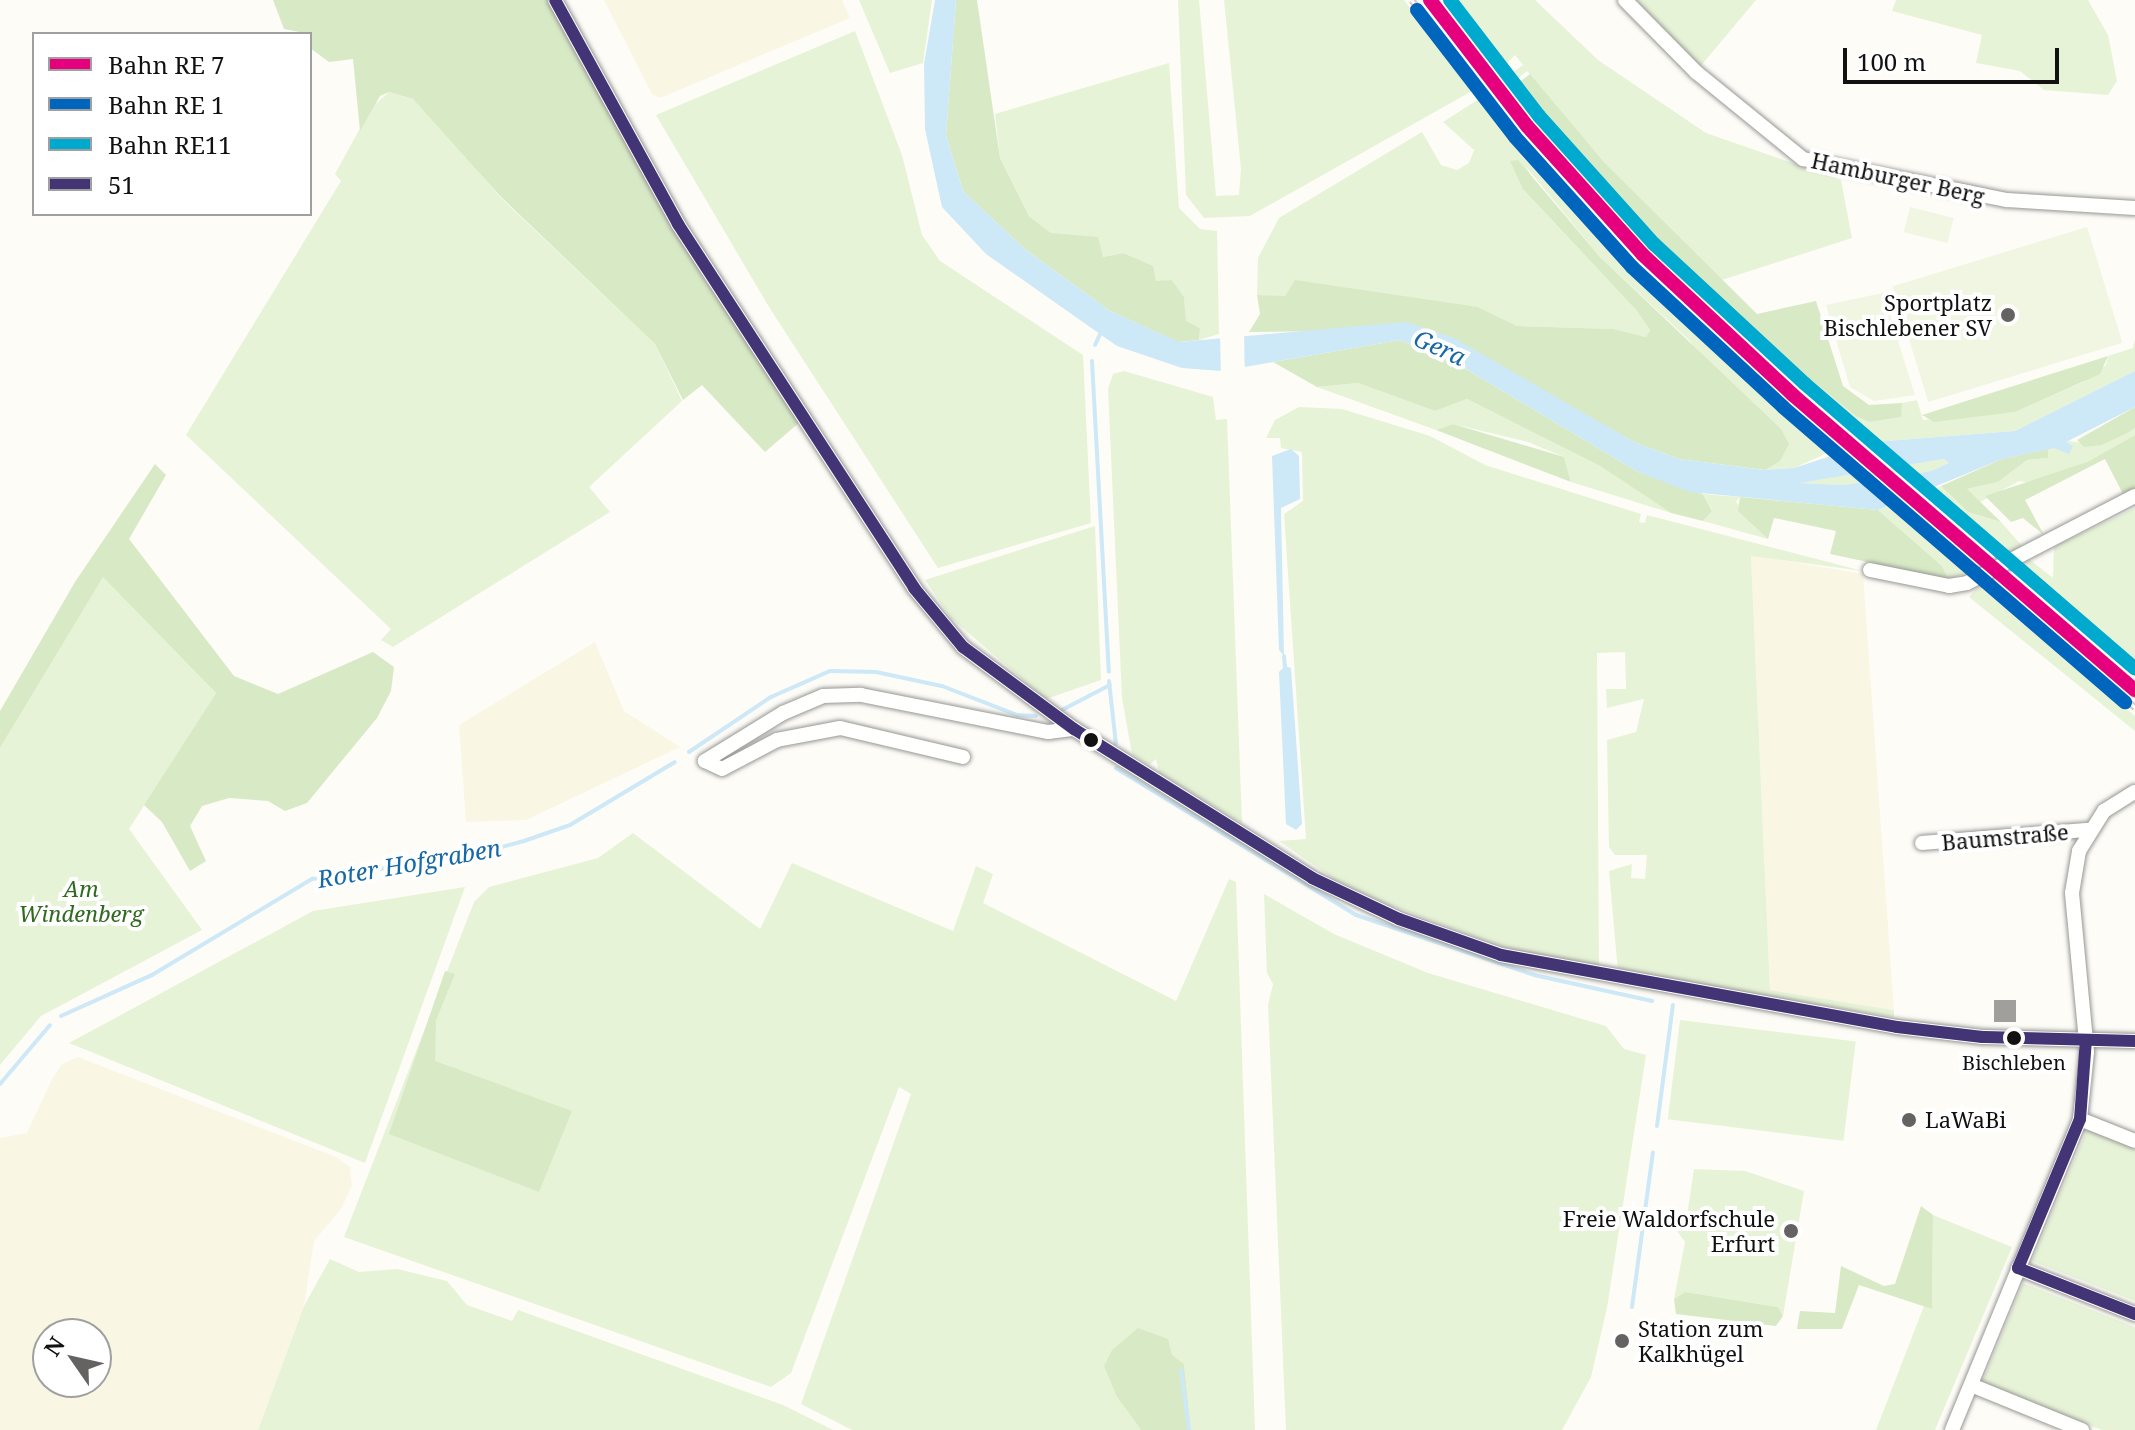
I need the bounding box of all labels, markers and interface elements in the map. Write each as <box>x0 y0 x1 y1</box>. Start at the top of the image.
legend <box>32 32 312 216</box>
scale bar <box>1847 32 2063 82</box>
text: 100 m <box>1857 45 1926 78</box>
text: Bahn RE 7 <box>108 48 225 81</box>
text: Bahn RE 1 <box>108 88 225 121</box>
text: Bahn RE11 <box>108 128 232 161</box>
street label: Hamburger Berg <box>1809 147 1987 209</box>
text: 51 <box>108 168 135 201</box>
place label: Sportplatz Bischlebener SV <box>1824 289 1992 340</box>
marker: Sportplatz Bischlebener SV <box>1999 306 2017 324</box>
water label: Gera <box>1410 323 1470 371</box>
unlabelled marker <box>1083 732 1099 748</box>
street label: Baumstraße <box>1940 818 2070 856</box>
water label: Roter Hofgraben <box>315 833 503 893</box>
park label: Am Windenberg <box>19 875 143 926</box>
marker: Bischleben <box>2006 1030 2022 1046</box>
place label: Bischleben <box>1962 1050 2066 1074</box>
place label: LaWaBi <box>1925 1107 2006 1133</box>
marker: LaWaBi <box>1900 1111 1918 1129</box>
place label: Freie Waldorfschule Erfurt <box>1563 1205 1775 1256</box>
marker: Freie Waldorfschule Erfurt <box>1782 1222 1800 1240</box>
place label: Station zum Kalkhügel <box>1638 1315 1763 1366</box>
north arrow <box>32 1318 112 1398</box>
text: N <box>36 1330 71 1361</box>
marker: Station zum Kalkhügel <box>1613 1332 1631 1350</box>

